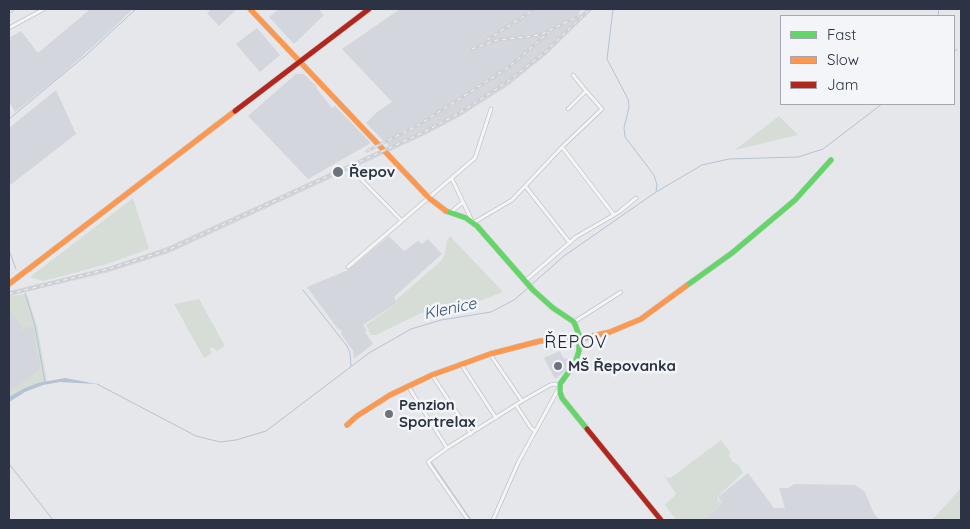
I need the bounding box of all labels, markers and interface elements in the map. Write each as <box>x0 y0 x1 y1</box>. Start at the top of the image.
legend <box>780 15 955 105</box>
text: Fast <box>827 25 856 44</box>
text: Slow <box>827 50 859 69</box>
text: Jam <box>827 75 858 94</box>
place label: Řepov <box>349 163 395 181</box>
marker: Řepov <box>331 165 345 179</box>
water label: Klenice <box>422 294 478 324</box>
district label: ŘEPOV <box>544 332 608 354</box>
place label: MŠ Řepovanka <box>568 357 676 375</box>
marker: MŠ Řepovanka <box>552 360 564 372</box>
place label: Penzion Sportrelax <box>399 396 475 431</box>
marker: Penzion Sportrelax <box>383 408 395 420</box>

